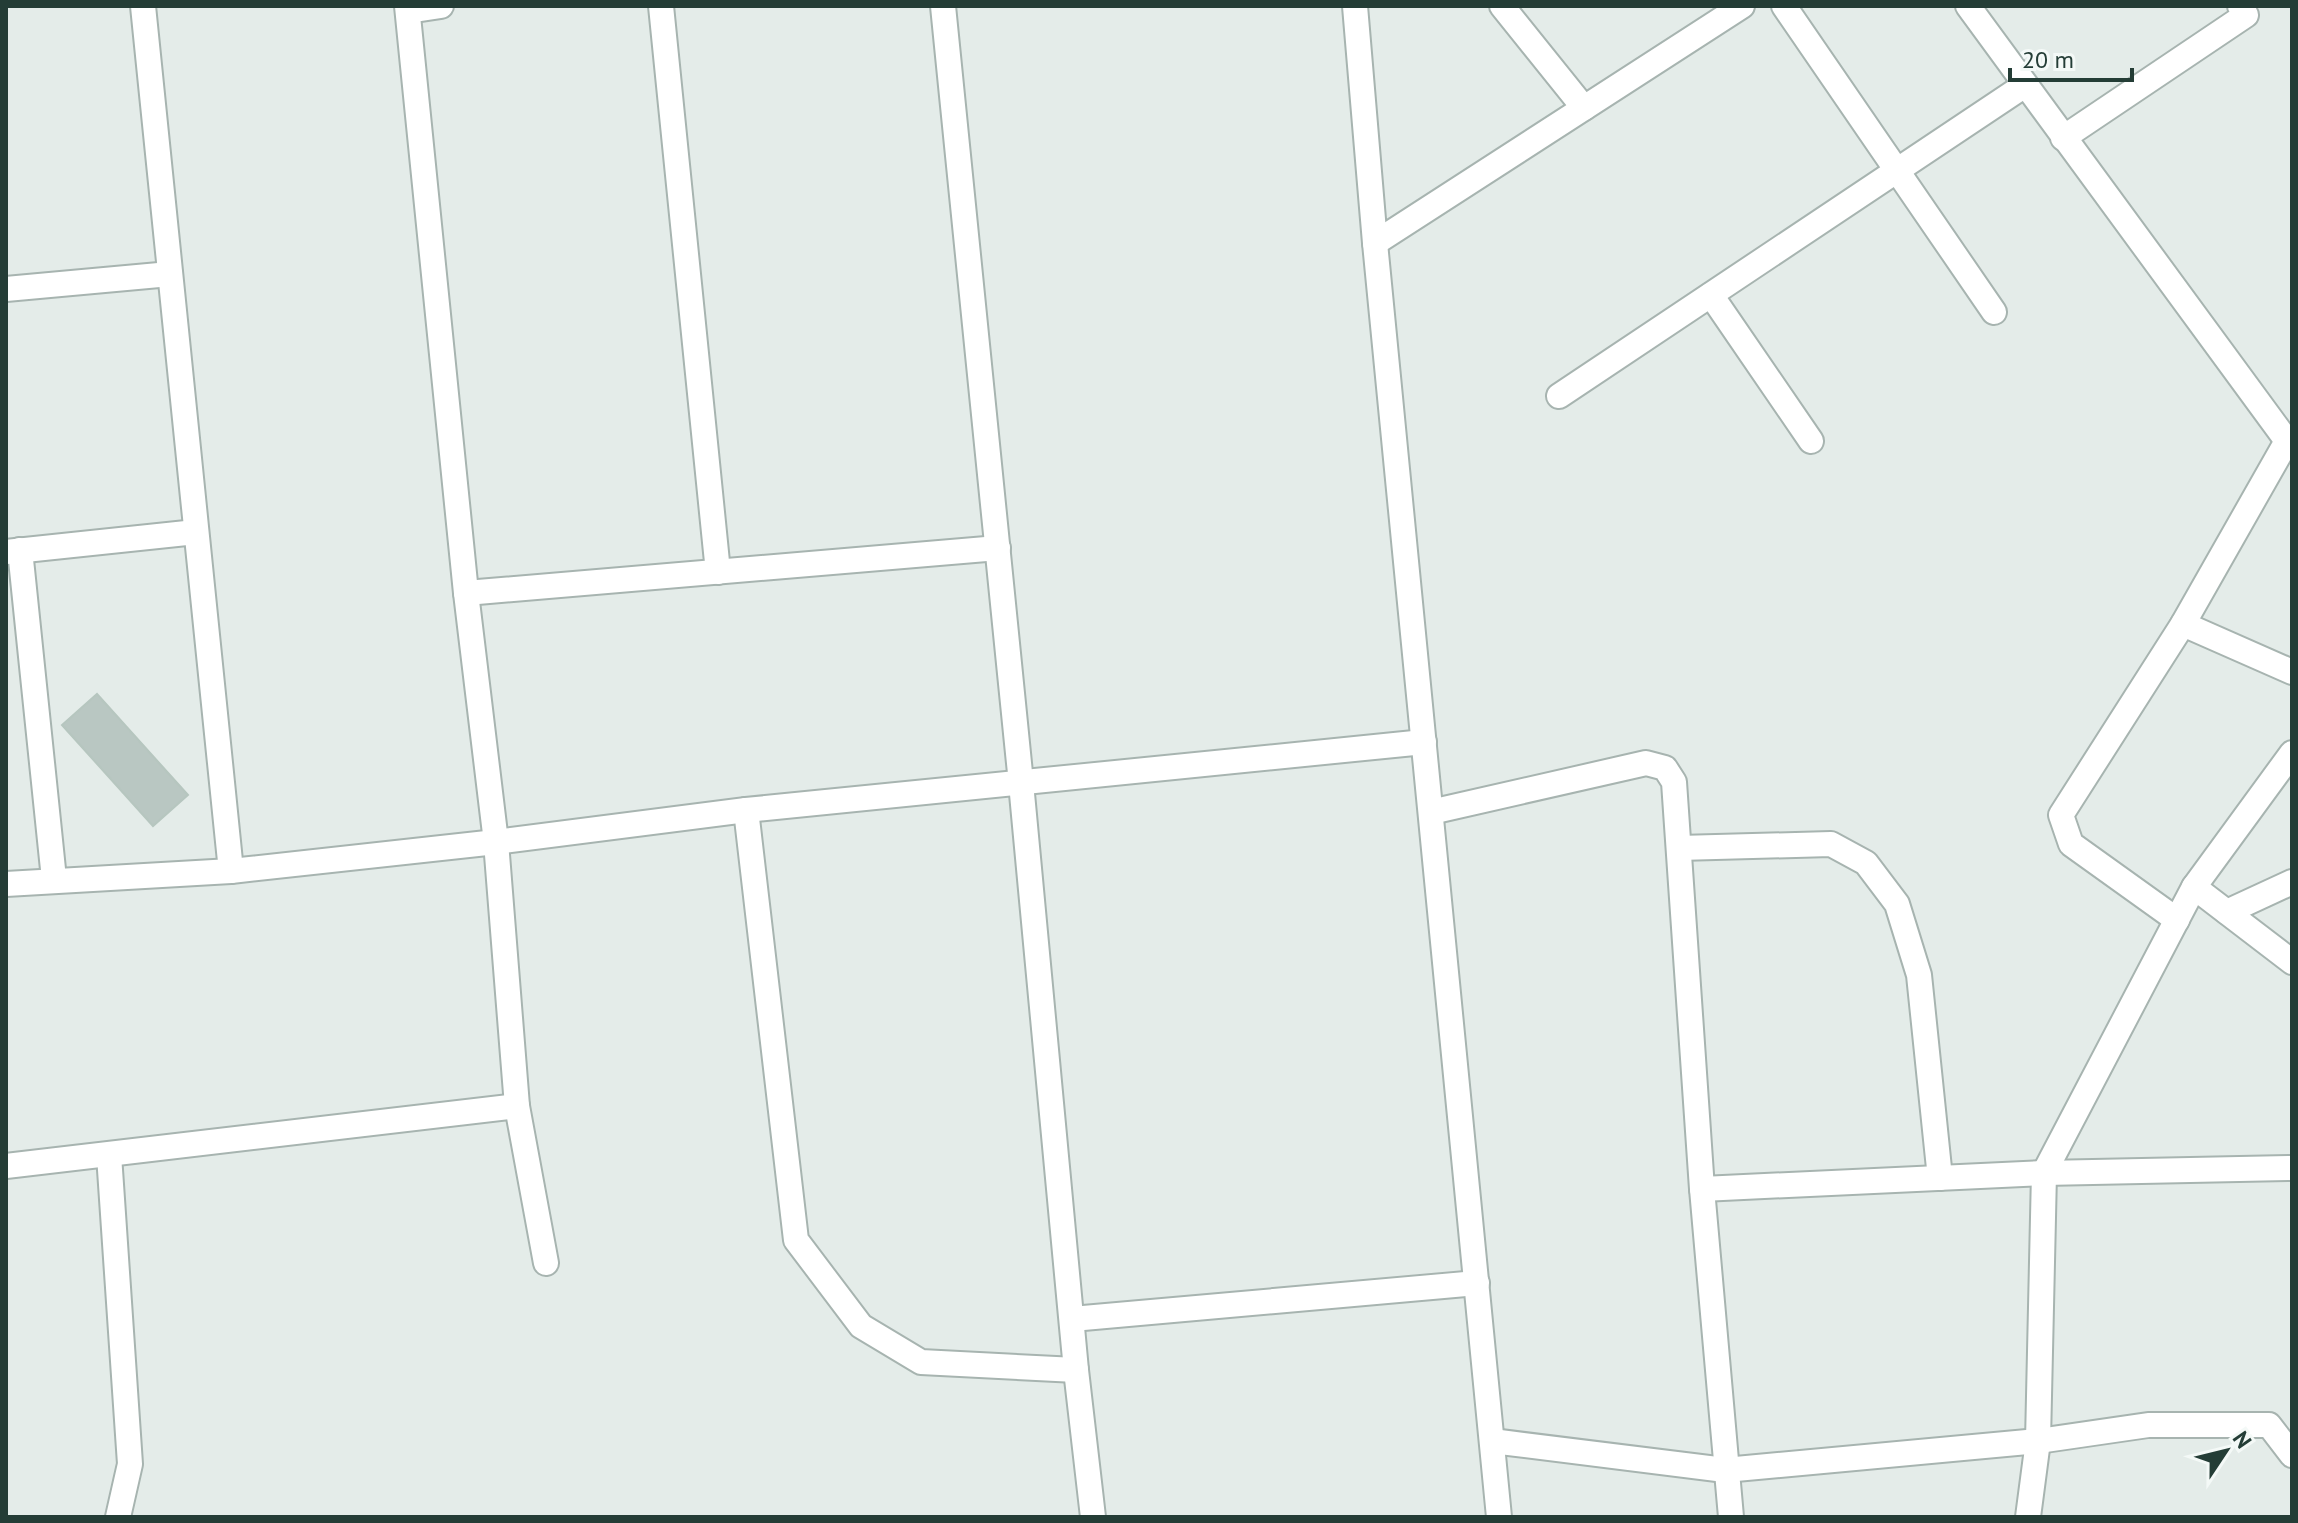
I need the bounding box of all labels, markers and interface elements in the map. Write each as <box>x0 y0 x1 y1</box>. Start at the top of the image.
scale bar <box>2010 32 2132 82</box>
text: 20 m <box>2022 44 2074 75</box>
north arrow <box>2186 1411 2266 1491</box>
text: N <box>2227 1426 2258 1453</box>

